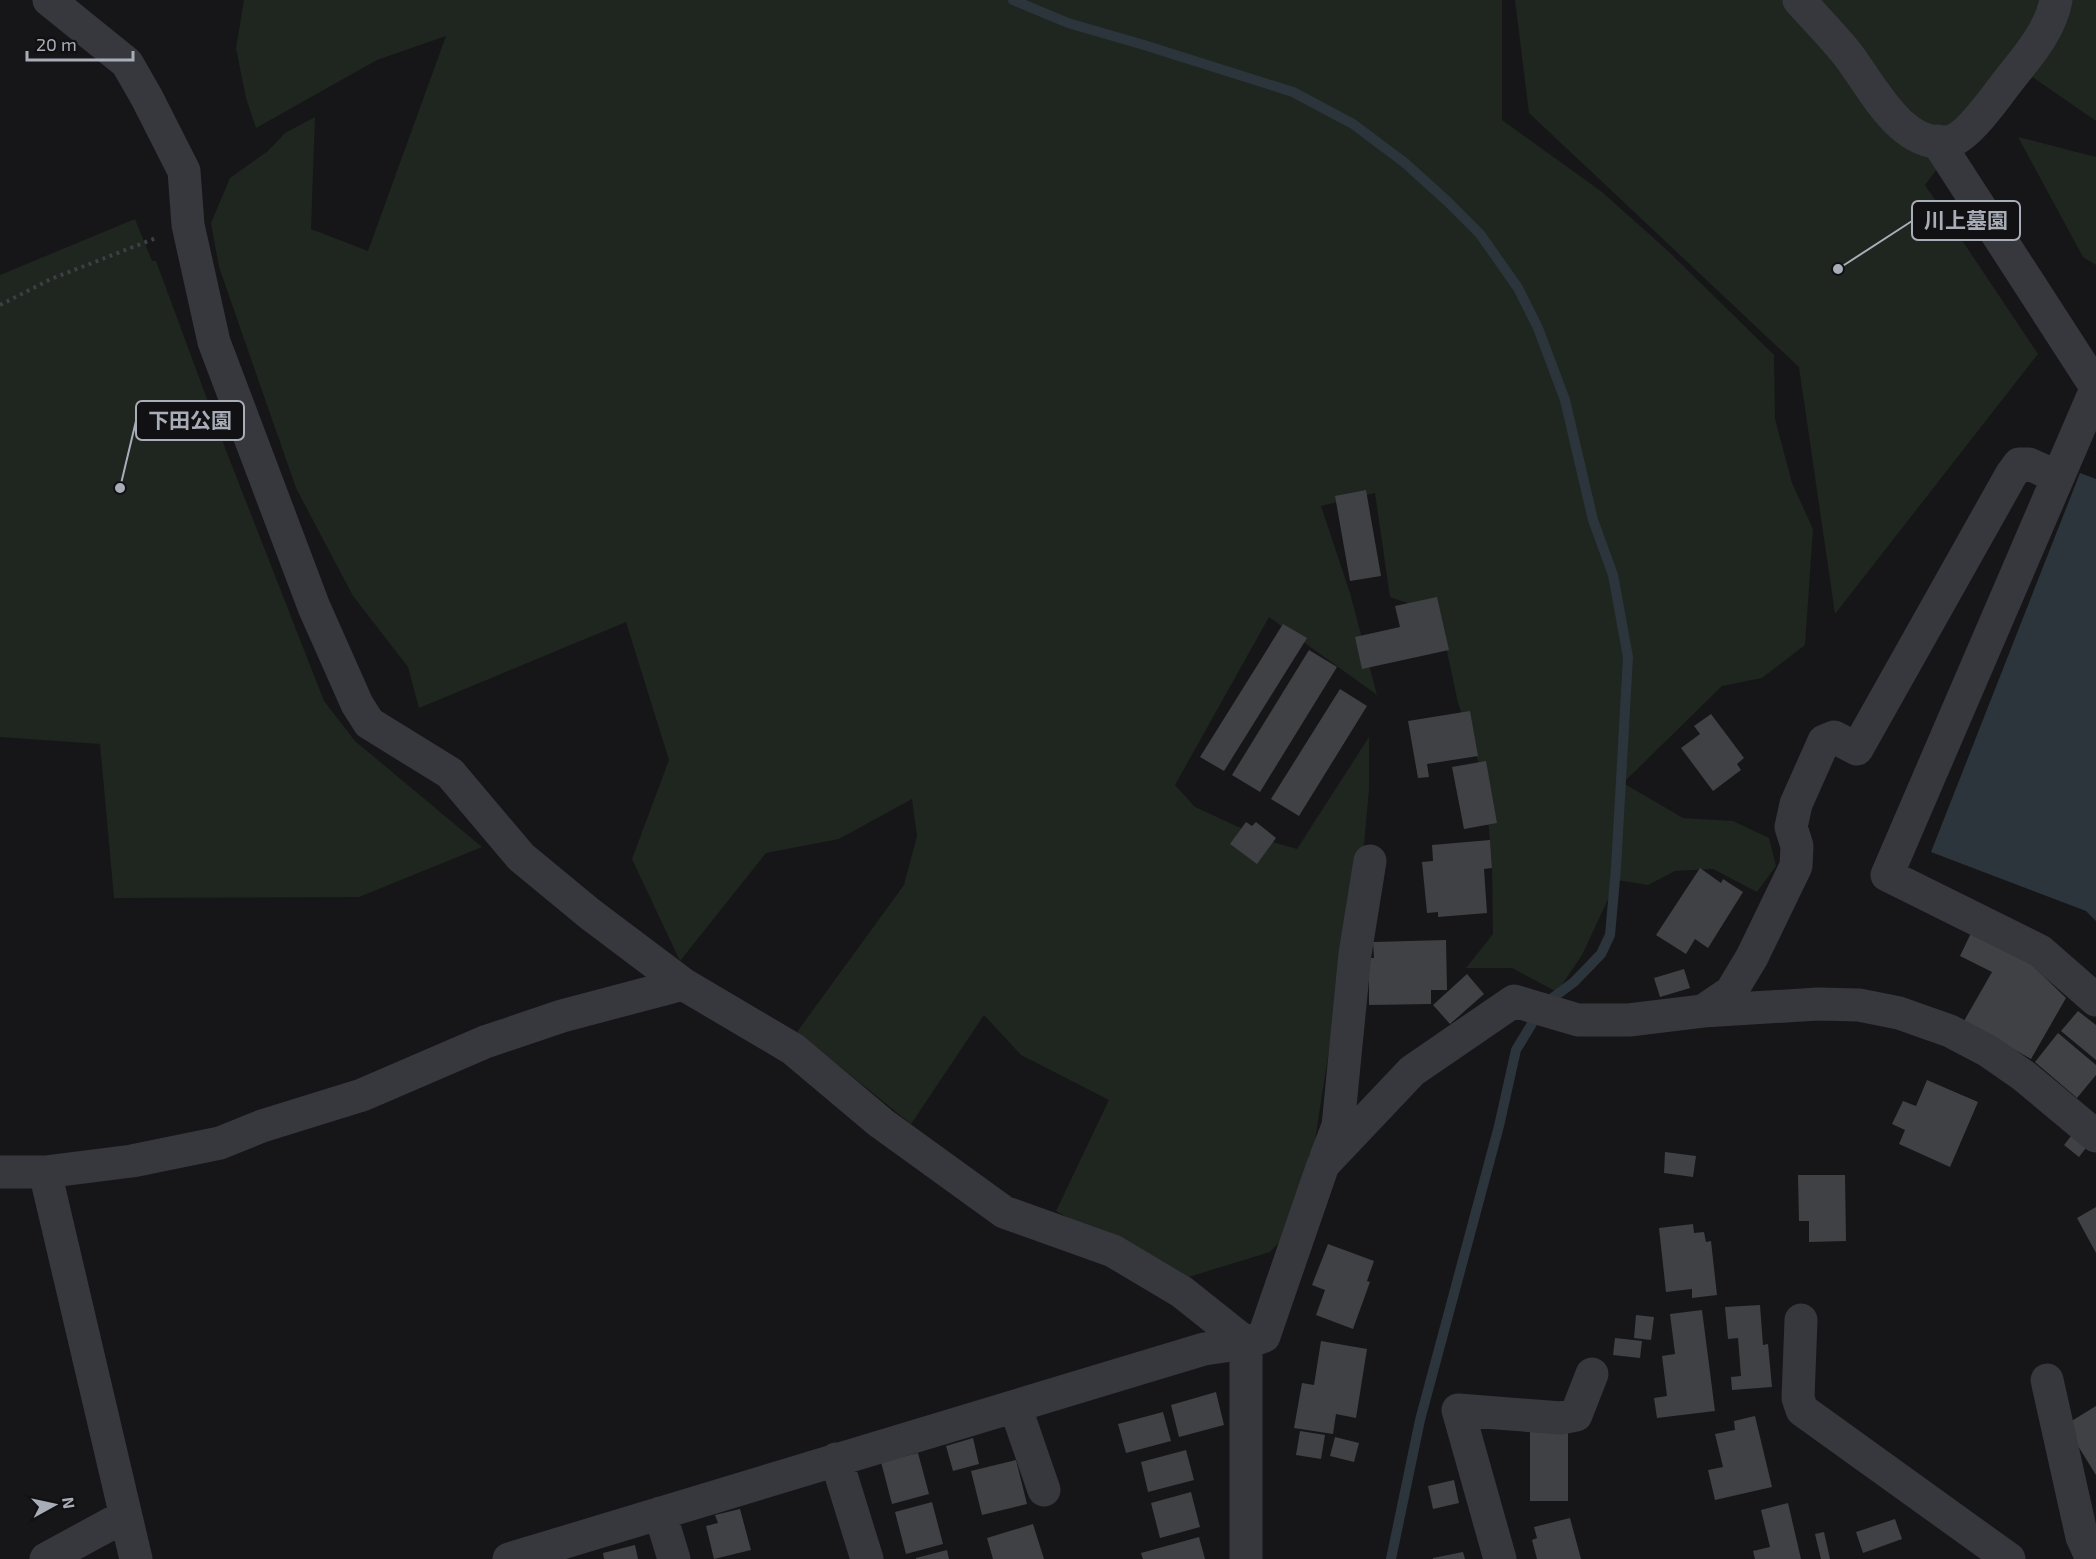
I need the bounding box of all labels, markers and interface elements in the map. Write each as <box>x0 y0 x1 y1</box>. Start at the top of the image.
scale bar <box>27 24 134 62</box>
text: 20 m <box>36 33 77 55</box>
callout: 川上墓園 <box>1912 201 2020 240</box>
text: 川上墓園 <box>1924 207 2008 232</box>
callout: 下田公園 <box>136 401 244 440</box>
text: 下田公園 <box>148 407 232 432</box>
north arrow <box>24 1475 84 1535</box>
text: N <box>59 1496 80 1510</box>

